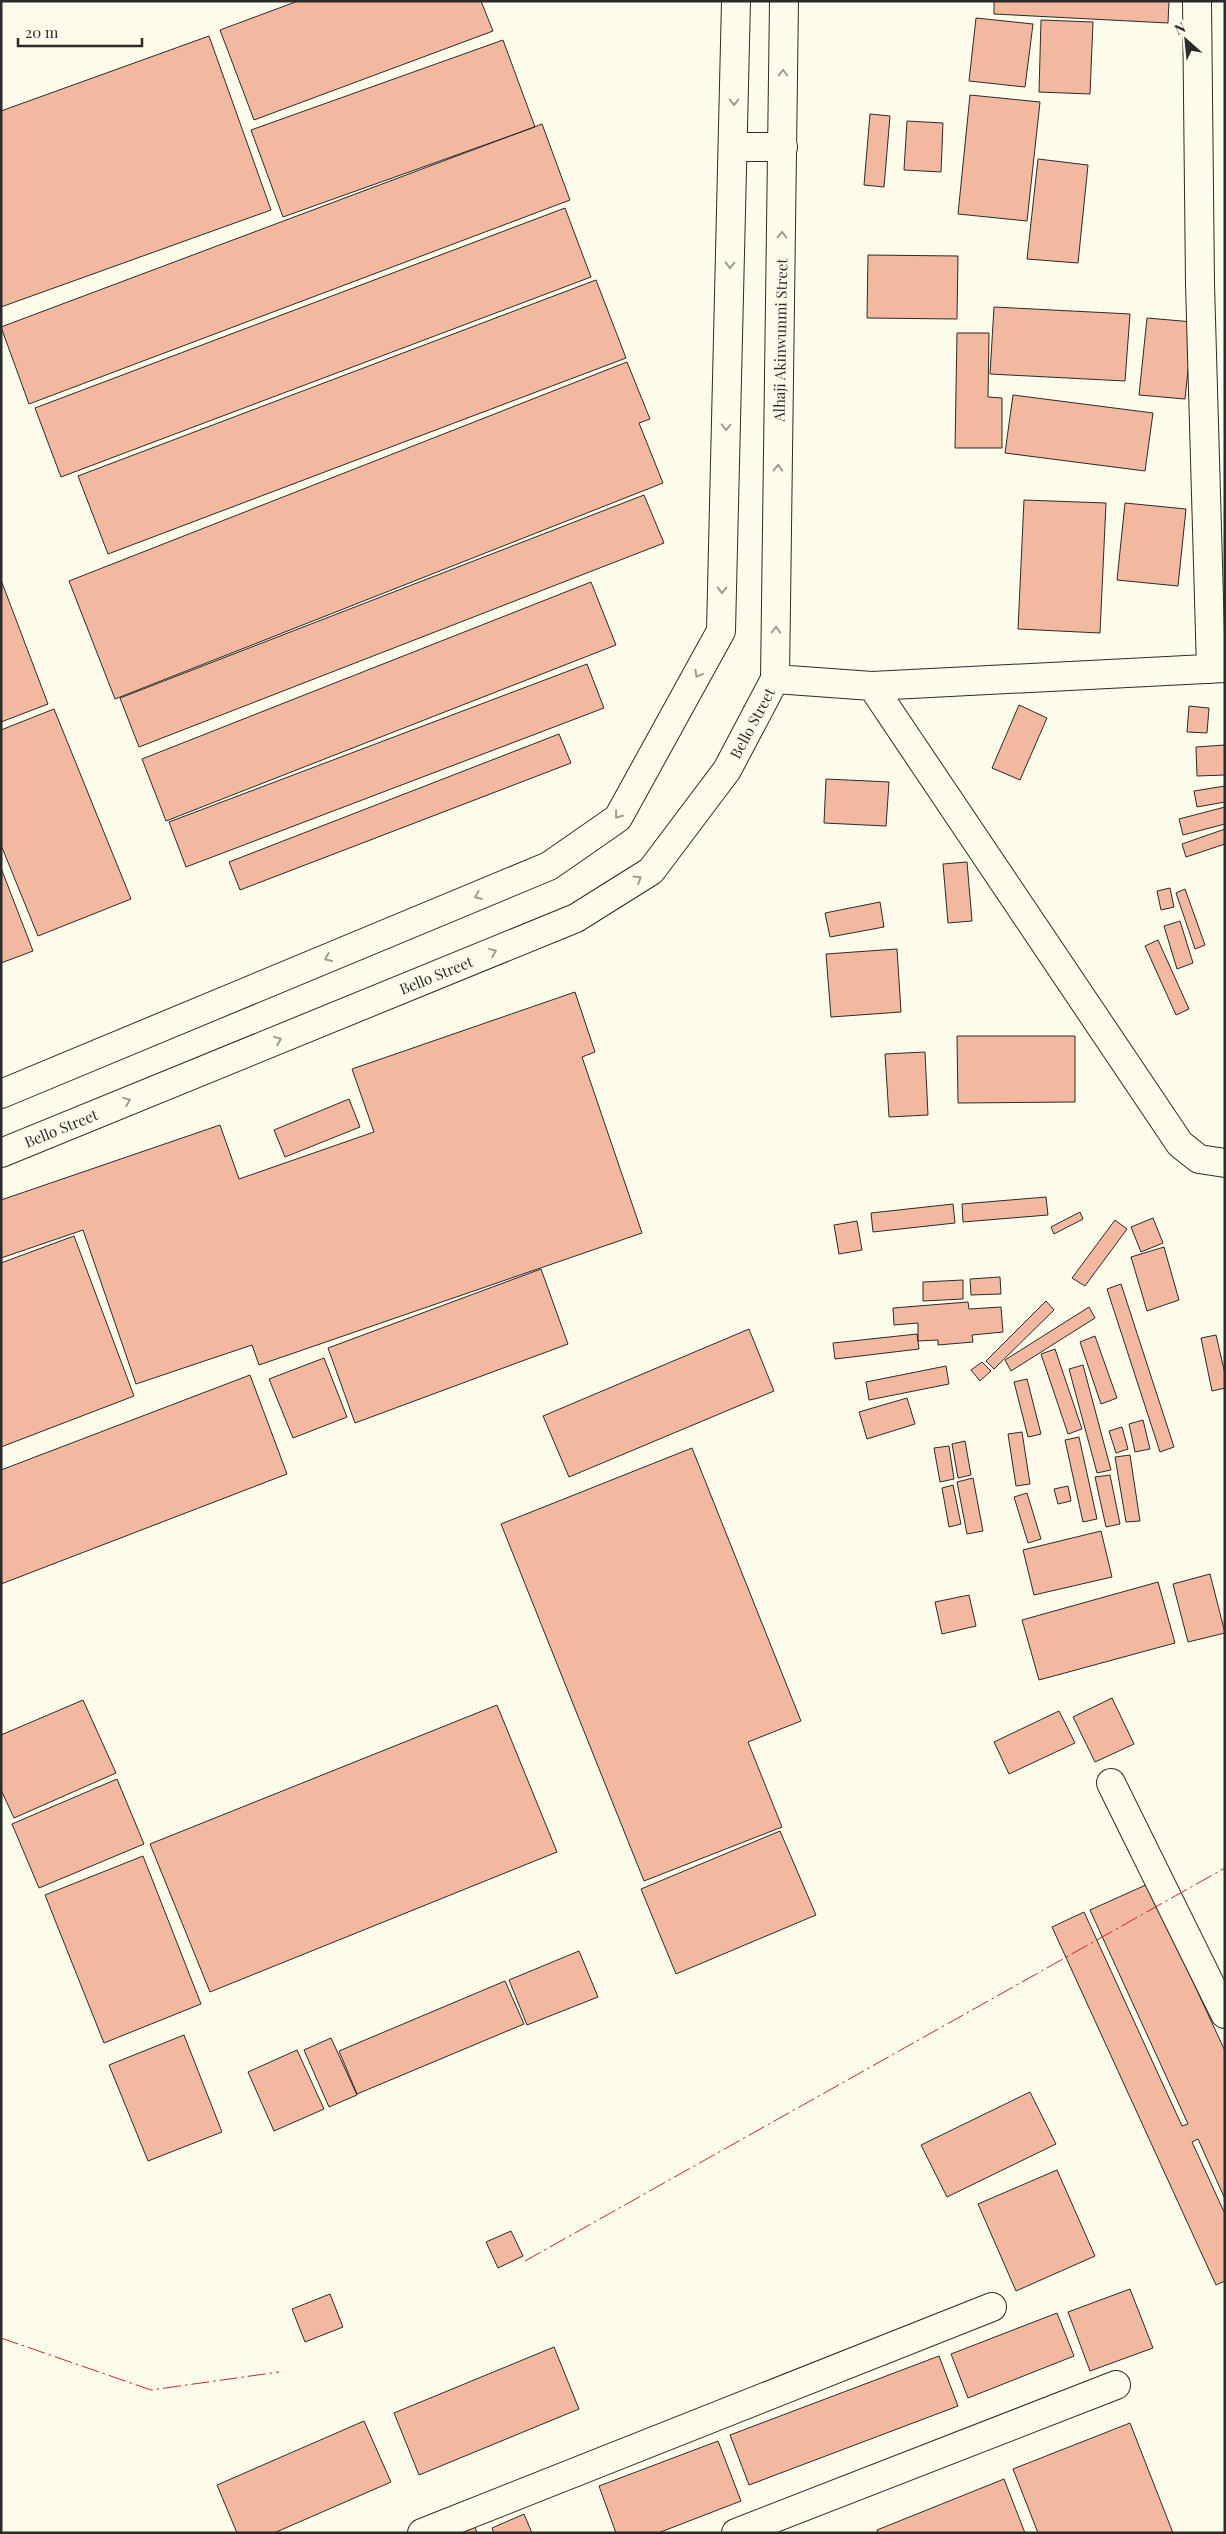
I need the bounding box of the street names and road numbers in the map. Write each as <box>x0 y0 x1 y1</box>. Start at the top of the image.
street label: Alhaji Akinwunmi Street <box>769 257 791 423</box>
street label: Bello Street <box>725 683 779 762</box>
street label: Bello Street <box>396 951 476 999</box>
street label: Bello Street <box>21 1104 101 1152</box>

